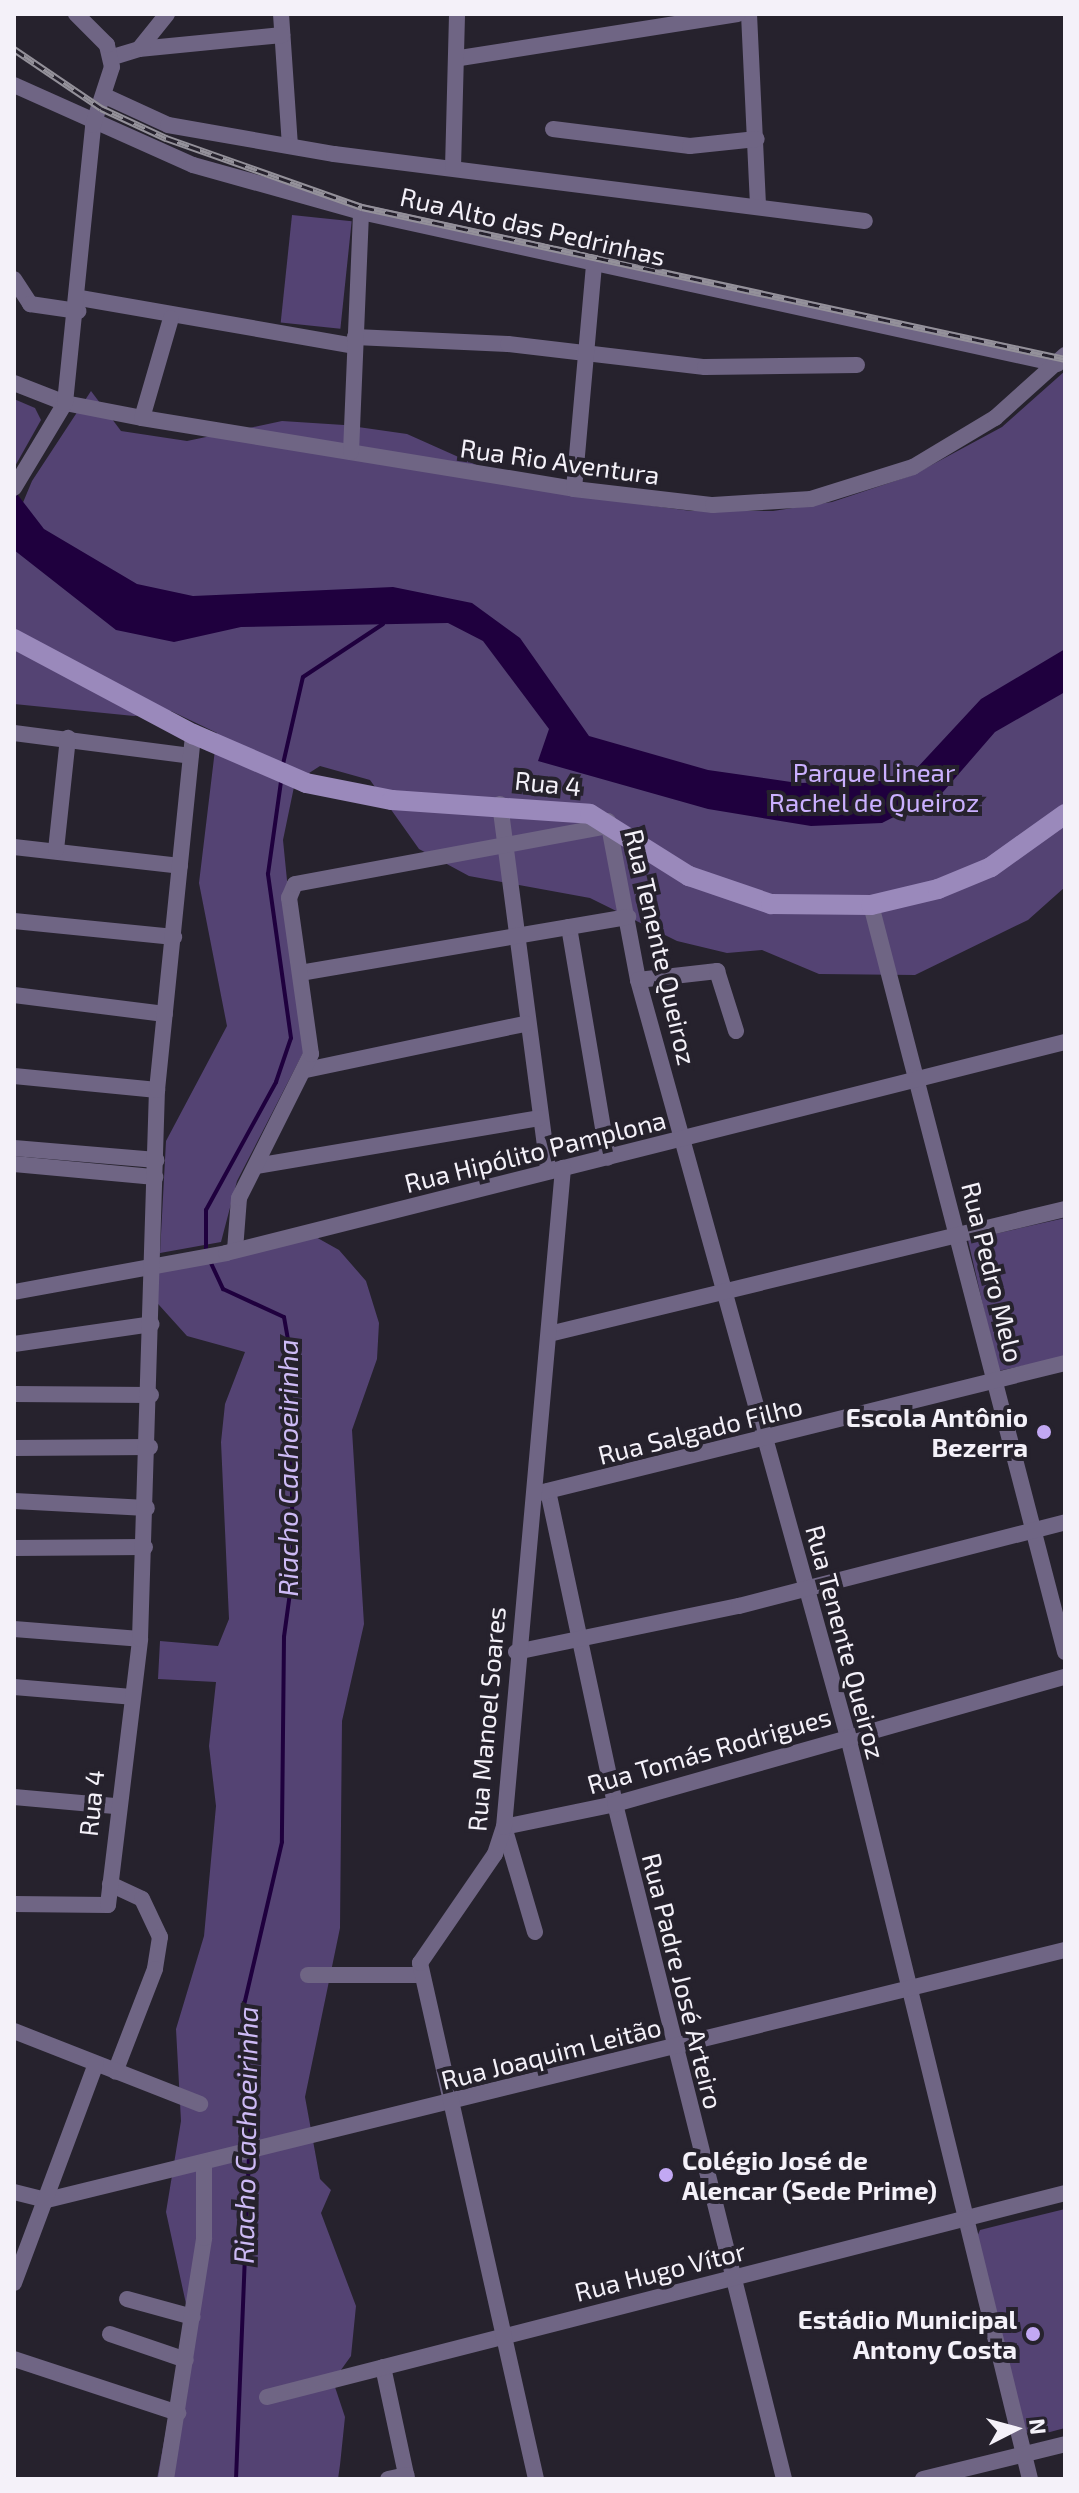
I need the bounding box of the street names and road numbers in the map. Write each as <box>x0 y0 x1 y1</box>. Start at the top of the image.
street label: Rua Alto das Pedrinhas <box>397 180 669 272</box>
street label: Rua Rio Aventura <box>458 432 662 490</box>
street label: Rua 4 <box>513 764 583 802</box>
street label: Rua Tenente Queiroz <box>619 826 703 1068</box>
street label: Rua Hipólito Pamplona <box>401 1103 669 1199</box>
street label: Rua Pedro Melo <box>955 1179 1031 1365</box>
street label: Rua Salgado Filho <box>594 1389 806 1471</box>
street label: Rua Tenente Queiroz <box>800 1521 892 1763</box>
street label: Rua Manoel Soares <box>461 1605 511 1833</box>
street label: Rua Tomás Rodrigues <box>583 1700 835 1800</box>
street label: Rua 4 <box>72 1768 110 1838</box>
street label: Rua Padre José Arteiro <box>636 1849 730 2113</box>
street label: Rua Joaquim Leitão <box>437 2011 665 2095</box>
street label: Rua Hugo Vítor <box>571 2235 749 2307</box>

